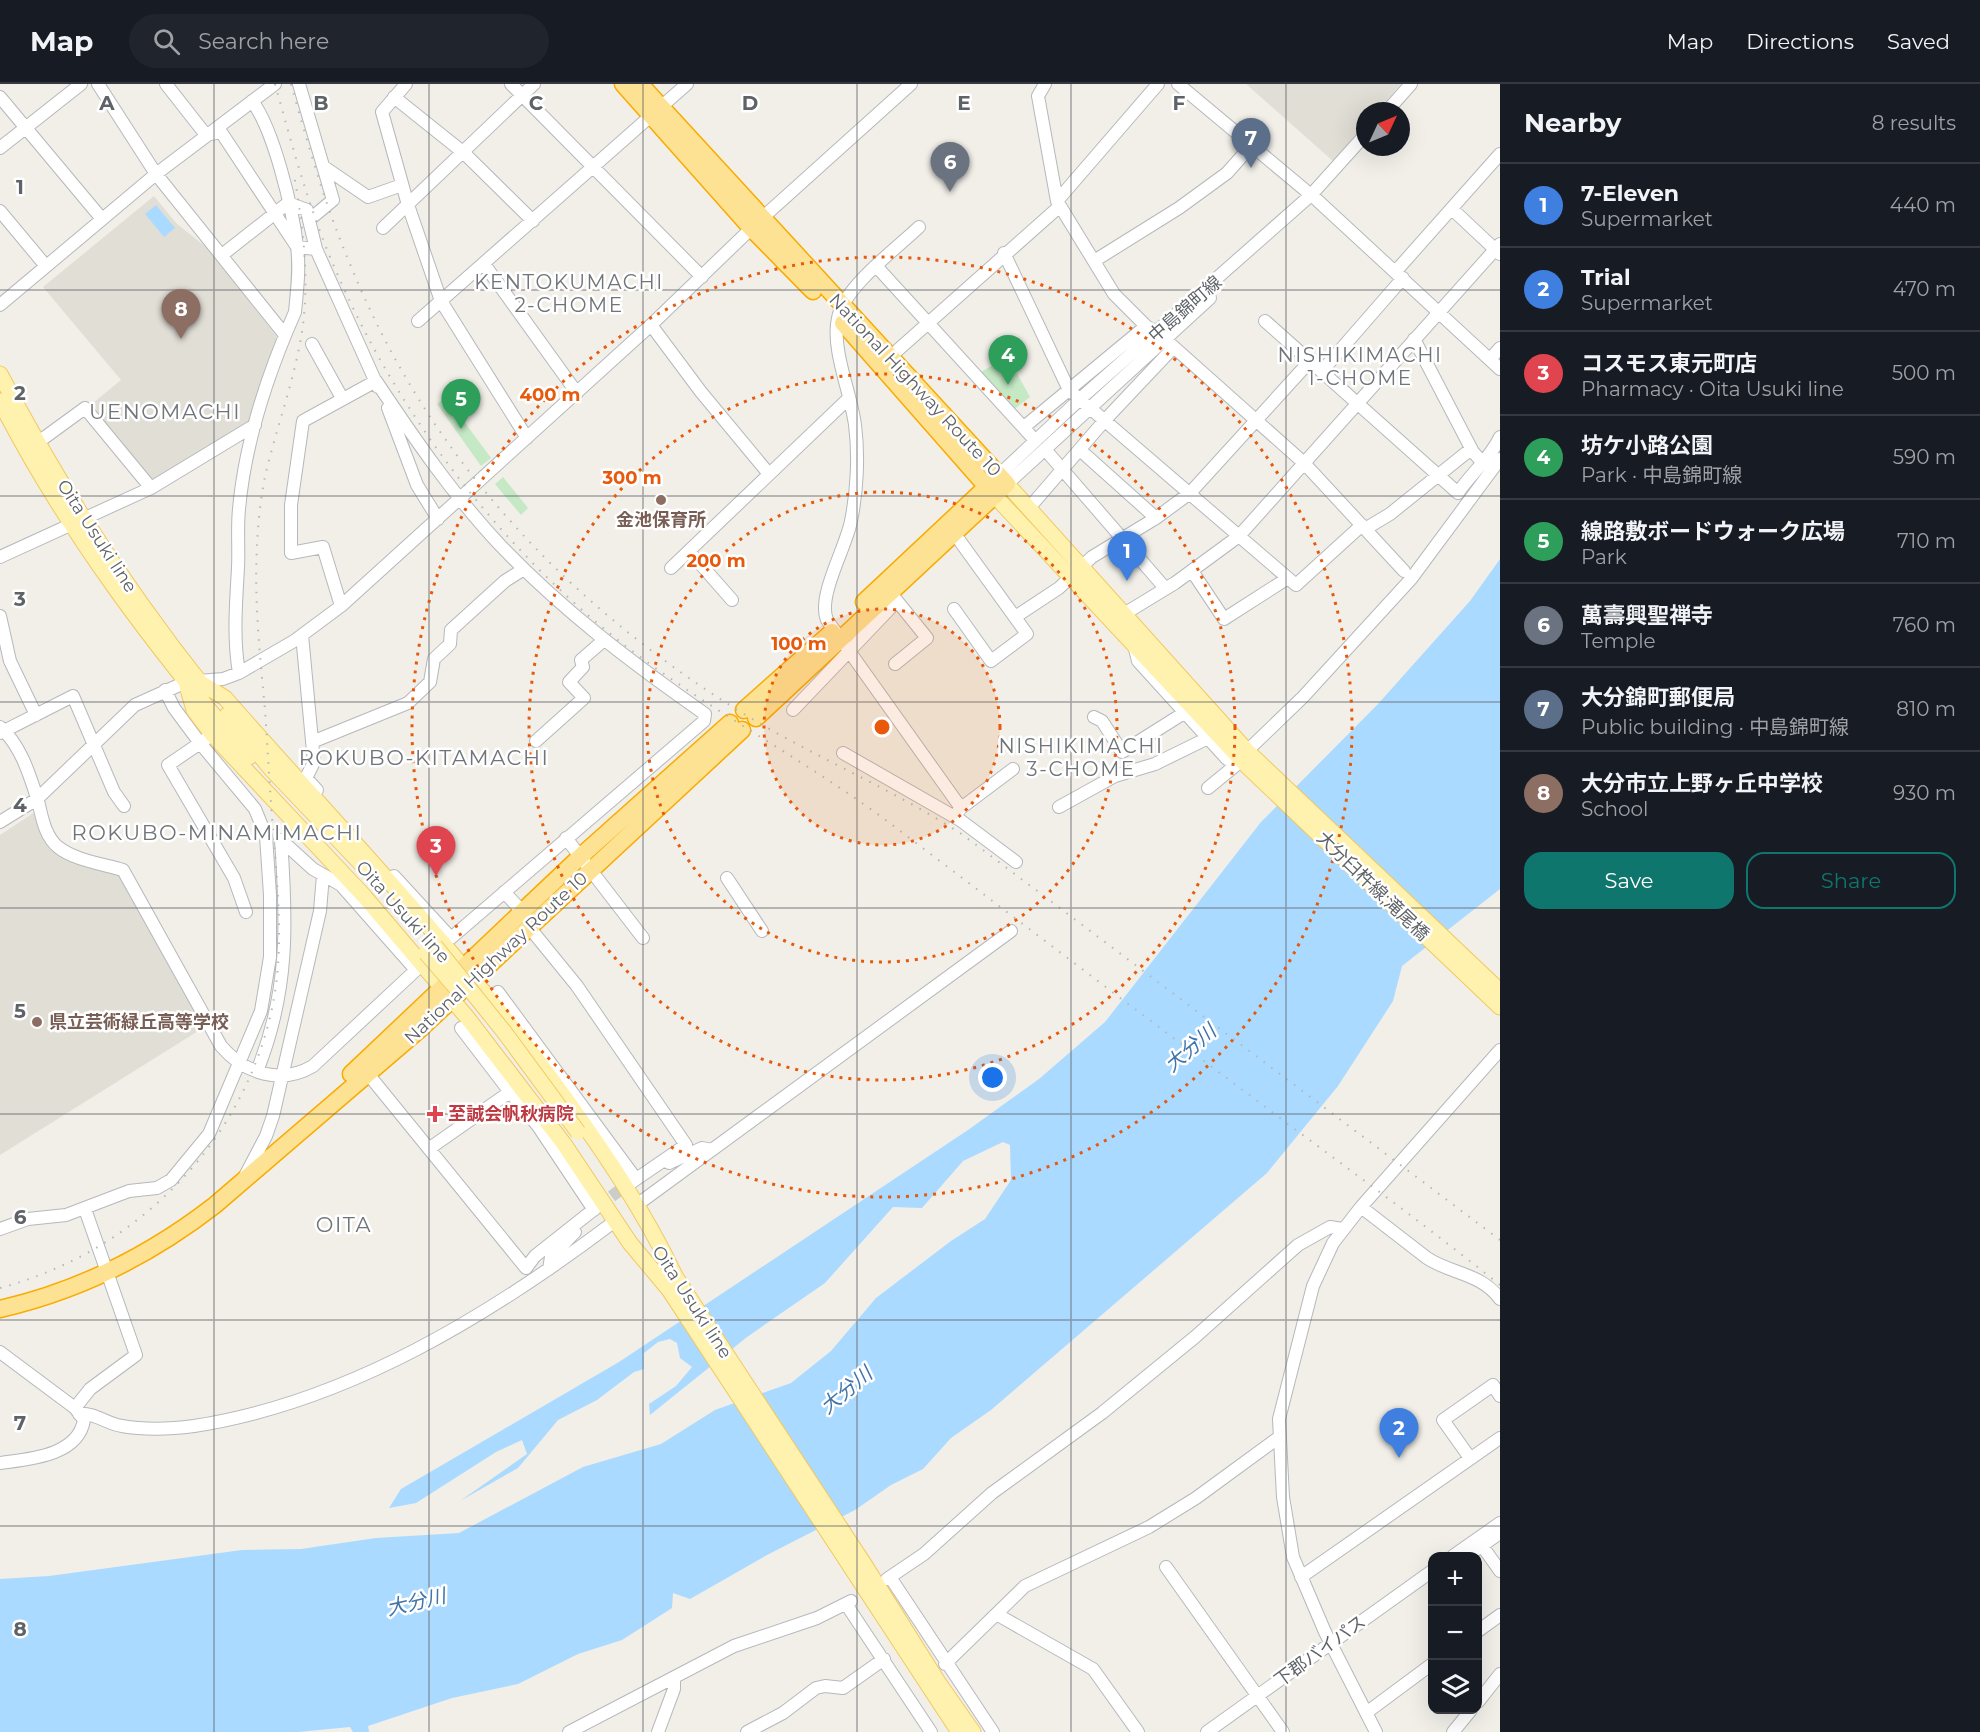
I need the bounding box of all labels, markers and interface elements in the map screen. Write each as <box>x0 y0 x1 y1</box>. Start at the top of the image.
search box <box>129 14 549 68</box>
text: Map <box>30 24 93 58</box>
icon: search <box>150 25 183 58</box>
text: Search here <box>198 28 329 55</box>
text: Map <box>1667 29 1713 54</box>
text: Directions <box>1746 29 1854 54</box>
text: Saved <box>1887 29 1950 54</box>
text: A <box>98 91 115 115</box>
text: B <box>313 91 329 115</box>
text: C <box>529 91 544 115</box>
text: D <box>742 91 758 115</box>
text: E <box>957 91 971 115</box>
text: F <box>1173 91 1186 115</box>
north arrow <box>1356 102 1410 156</box>
text: Nearby <box>1524 107 1621 139</box>
text: 8 results <box>1872 111 1956 135</box>
pin: 7 <box>1232 118 1270 168</box>
pin: 6 <box>930 142 970 192</box>
text: 1 <box>16 175 24 199</box>
text: 7-Eleven <box>1581 180 1679 207</box>
text: 1 <box>1540 193 1547 217</box>
text: 440 m <box>1890 193 1956 217</box>
text: Supermarket <box>1581 207 1713 231</box>
text: Trial <box>1581 264 1631 291</box>
district label: KENTOKUMACHI 2-CHOME <box>474 270 664 317</box>
street label: 中島錦町線 <box>1144 271 1226 347</box>
text: 2 <box>1538 277 1549 301</box>
text: 470 m <box>1893 277 1956 301</box>
street label: National Highway Route 10 <box>824 289 1006 481</box>
pin: 8 <box>162 290 201 339</box>
text: Supermarket <box>1581 291 1713 315</box>
pin: 4 <box>988 336 1028 385</box>
district label: NISHIKIMACHI 1-CHOME <box>1278 343 1442 390</box>
text: コスモス東元町店 <box>1581 350 1757 377</box>
text: 3 <box>1538 361 1549 385</box>
text: 500 m <box>1892 361 1956 385</box>
text: Pharmacy · Oita Usuki line <box>1581 377 1844 401</box>
pin: 5 <box>442 380 480 429</box>
text: 2 <box>14 381 26 405</box>
text: 400 m <box>520 384 580 406</box>
district label: UENOMACHI <box>89 399 241 424</box>
text: 坊ケ小路公園 <box>1581 432 1713 459</box>
text: 4 <box>1537 445 1550 469</box>
text: 590 m <box>1893 445 1956 469</box>
text: Park · 中島錦町線 <box>1581 463 1742 487</box>
text: 300 m <box>601 467 662 489</box>
street label: Oita Usuki line <box>52 475 142 597</box>
marker: 金池保育所 <box>654 493 668 507</box>
place label: 金池保育所 <box>616 509 706 531</box>
text: 線路敷ボードウォーク広場 <box>1581 518 1845 545</box>
text: 5 <box>1538 529 1549 553</box>
text: 710 m <box>1897 529 1956 553</box>
pin: 1 <box>1108 532 1146 581</box>
text: Park <box>1581 545 1627 569</box>
text: 200 m <box>686 550 746 572</box>
text: 3 <box>13 587 26 611</box>
text: 萬壽興聖禅寺 <box>1581 602 1713 629</box>
text: 6 <box>1537 613 1550 637</box>
text: 760 m <box>1893 613 1956 637</box>
text: Temple <box>1581 629 1656 653</box>
text: 100 m <box>771 633 827 655</box>
text: 大分錦町郵便局 <box>1581 684 1735 711</box>
text: 7 <box>1537 697 1550 721</box>
text: 810 m <box>1896 697 1956 721</box>
text: Public building · 中島錦町線 <box>1581 715 1849 739</box>
centre of rings <box>872 717 892 737</box>
district label: NISHIKIMACHI 3-CHOME <box>999 734 1163 781</box>
district label: ROKUBO-KITAMACHI <box>299 745 549 770</box>
text: 大分市立上野ヶ丘中学校 <box>1581 770 1823 797</box>
text: 8 <box>1537 781 1550 805</box>
text: 930 m <box>1893 781 1956 805</box>
text: 4 <box>13 793 27 817</box>
text: School <box>1581 797 1648 821</box>
district label: ROKUBO-MINAMIMACHI <box>72 820 362 845</box>
pin: 3 <box>416 826 456 876</box>
street label: 大分臼杵線;滝尾橋 <box>1312 827 1434 945</box>
button: Save <box>1524 852 1734 909</box>
button: Share <box>1746 852 1956 909</box>
street label: Oita Usuki line <box>351 856 455 968</box>
street label: National Highway Route 10 <box>400 867 592 1049</box>
text: 5 <box>14 999 26 1023</box>
place label: 県立芸術緑丘高等学校 <box>49 1011 229 1033</box>
marker: 県立芸術緑丘高等学校 <box>30 1015 44 1029</box>
water label: 大分川 <box>1159 1018 1222 1077</box>
your location <box>978 1063 1007 1092</box>
place label: 至誠会帆秋病院 <box>448 1103 574 1125</box>
marker: 至誠会帆秋病院 <box>426 1105 444 1123</box>
text: 6 <box>14 1205 27 1229</box>
district label: OITA <box>316 1212 372 1237</box>
street label: Oita Usuki line <box>647 1241 737 1363</box>
water label: 大分川 <box>815 1360 878 1418</box>
pin: 2 <box>1380 1408 1418 1458</box>
text: 7 <box>14 1411 26 1435</box>
map controls <box>1428 1552 1482 1714</box>
button: + <box>1428 1552 1482 1606</box>
water label: 大分川 <box>384 1583 450 1620</box>
button: − <box>1428 1606 1482 1660</box>
street label: 下郡バイパス <box>1270 1610 1370 1692</box>
text: 8 <box>13 1617 27 1641</box>
button: layers <box>1428 1660 1482 1714</box>

